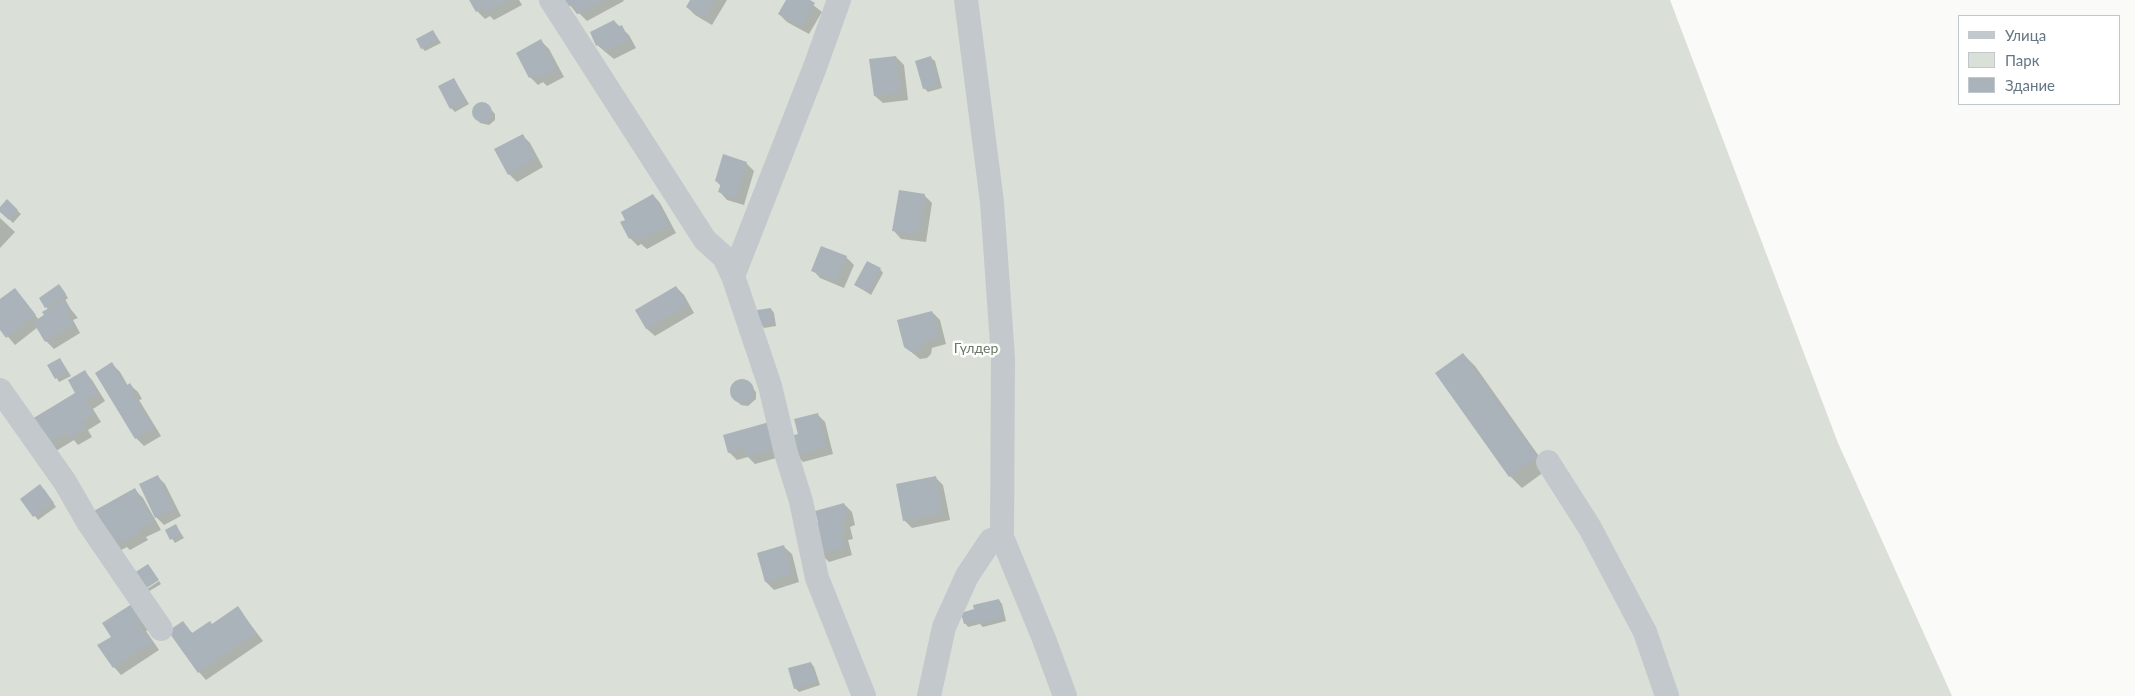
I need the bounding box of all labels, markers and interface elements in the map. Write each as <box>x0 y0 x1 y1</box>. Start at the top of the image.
legend <box>1958 15 2120 105</box>
text: Улица <box>2005 26 2046 44</box>
text: Парк <box>2005 51 2039 69</box>
text: Здание <box>2005 76 2055 94</box>
park label: Гүлдер <box>954 340 998 356</box>

